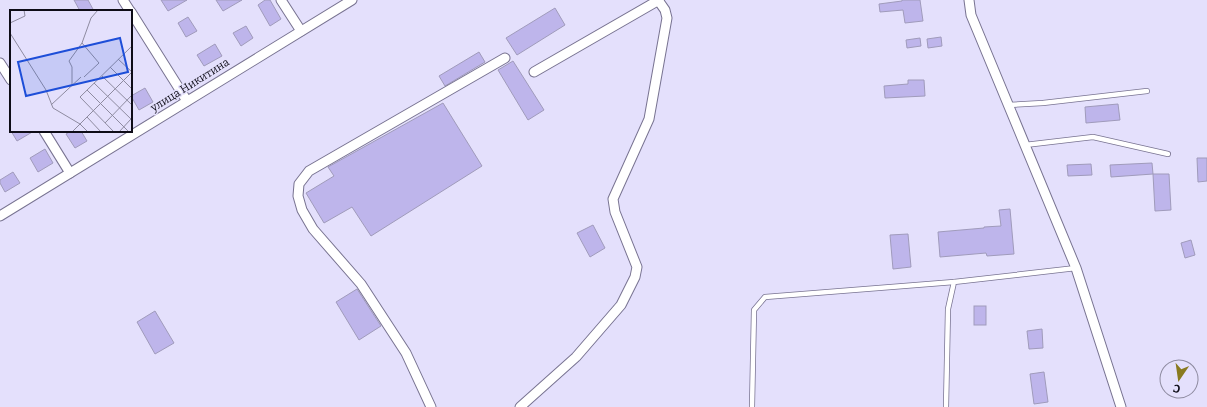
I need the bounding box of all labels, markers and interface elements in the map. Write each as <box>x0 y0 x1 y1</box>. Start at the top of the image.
inset map <box>10 10 132 132</box>
street label: улица Никитина <box>147 56 232 115</box>
north arrow <box>1159 359 1199 399</box>
text: С <box>1172 381 1182 395</box>

